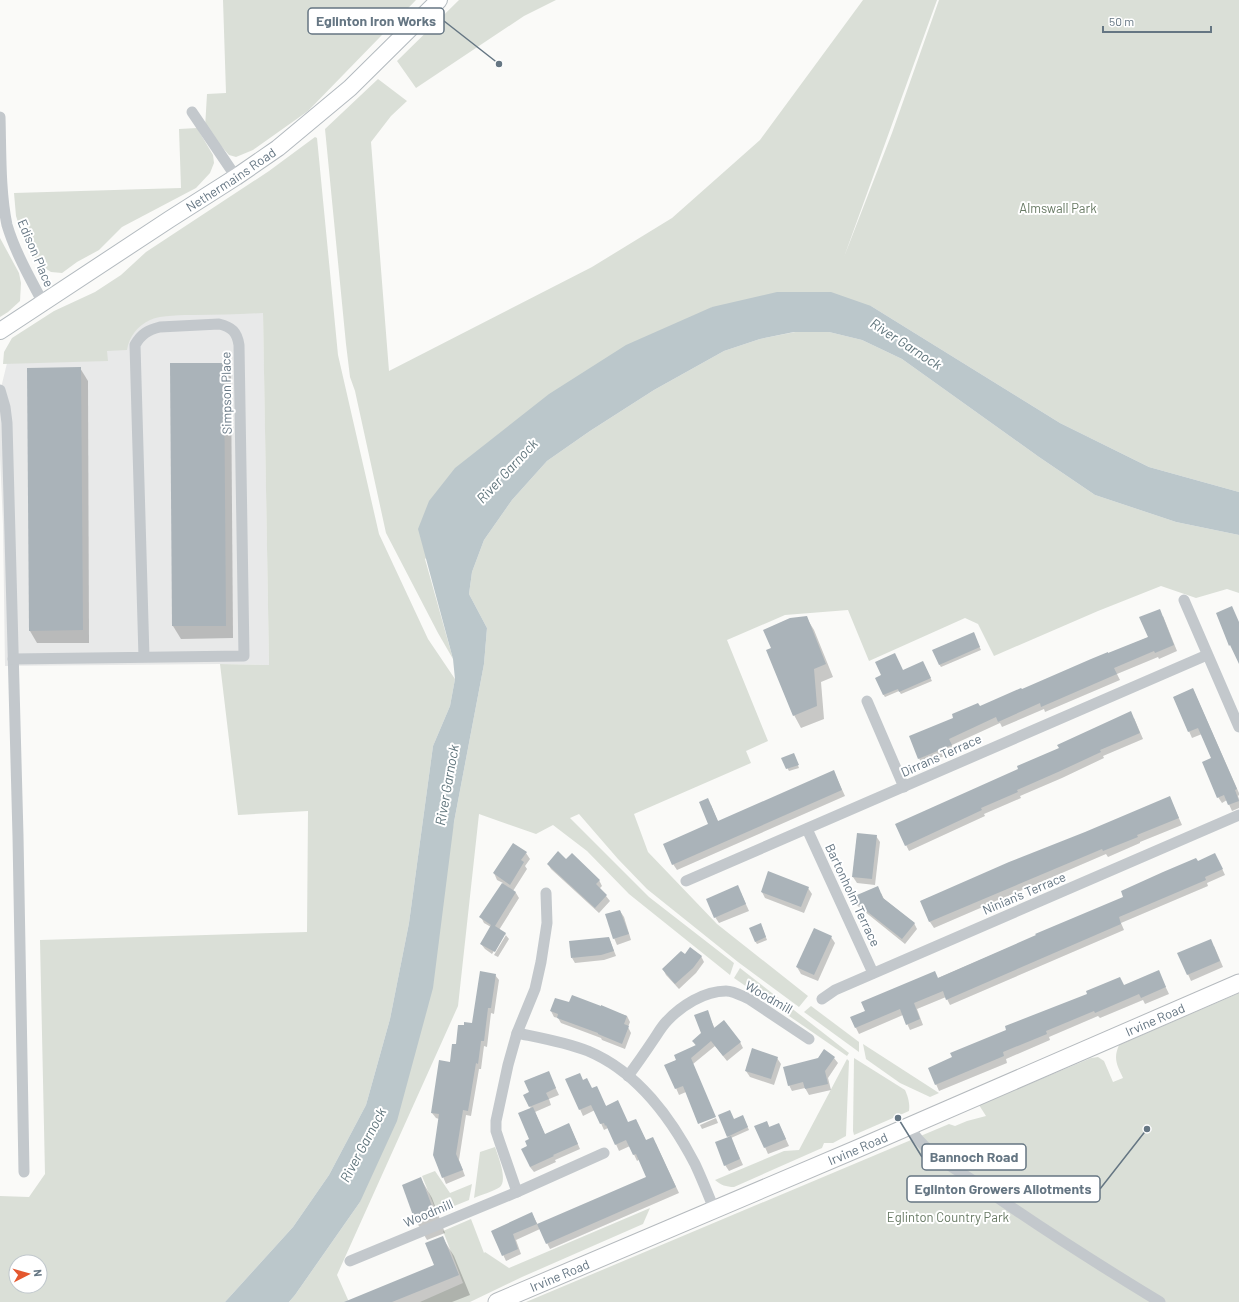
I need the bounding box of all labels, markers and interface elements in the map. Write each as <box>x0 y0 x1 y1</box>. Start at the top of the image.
callout: Eglinton Iron Works <box>308 8 444 34</box>
scale bar <box>1103 8 1211 34</box>
text: Eglinton Iron Works <box>316 12 436 29</box>
text: 50 m <box>1109 14 1134 28</box>
street label: Nethermains Road <box>183 144 279 215</box>
park label: Almswall Park <box>1019 200 1097 216</box>
street label: Edison Place <box>15 217 57 289</box>
water label: River Garnock <box>867 314 945 373</box>
street label: Simpson Place <box>217 351 235 435</box>
water label: River Garnock <box>472 435 541 506</box>
street label: Dirrans Terrace <box>898 730 984 780</box>
water label: River Garnock <box>431 743 462 827</box>
street label: Bartonholm Terrace <box>822 841 884 949</box>
street label: Ninian's Terrace <box>980 868 1068 918</box>
street label: Woodmill <box>742 977 796 1017</box>
street label: Irvine Road <box>1123 1000 1187 1039</box>
water label: River Garnock <box>336 1104 389 1185</box>
street label: Irvine Road <box>825 1129 890 1168</box>
callout: Bannoch Road <box>922 1144 1026 1170</box>
text: Bannoch Road <box>930 1148 1018 1165</box>
callout: Eglinton Growers Allotments <box>907 1176 1100 1202</box>
text: Eglinton Growers Allotments <box>915 1180 1091 1197</box>
street label: Woodmill <box>401 1195 455 1231</box>
park label: Eglinton Country Park <box>887 1209 1010 1225</box>
north arrow <box>8 1254 48 1294</box>
street label: Irvine Road <box>527 1256 592 1295</box>
text: N <box>32 1269 45 1277</box>

